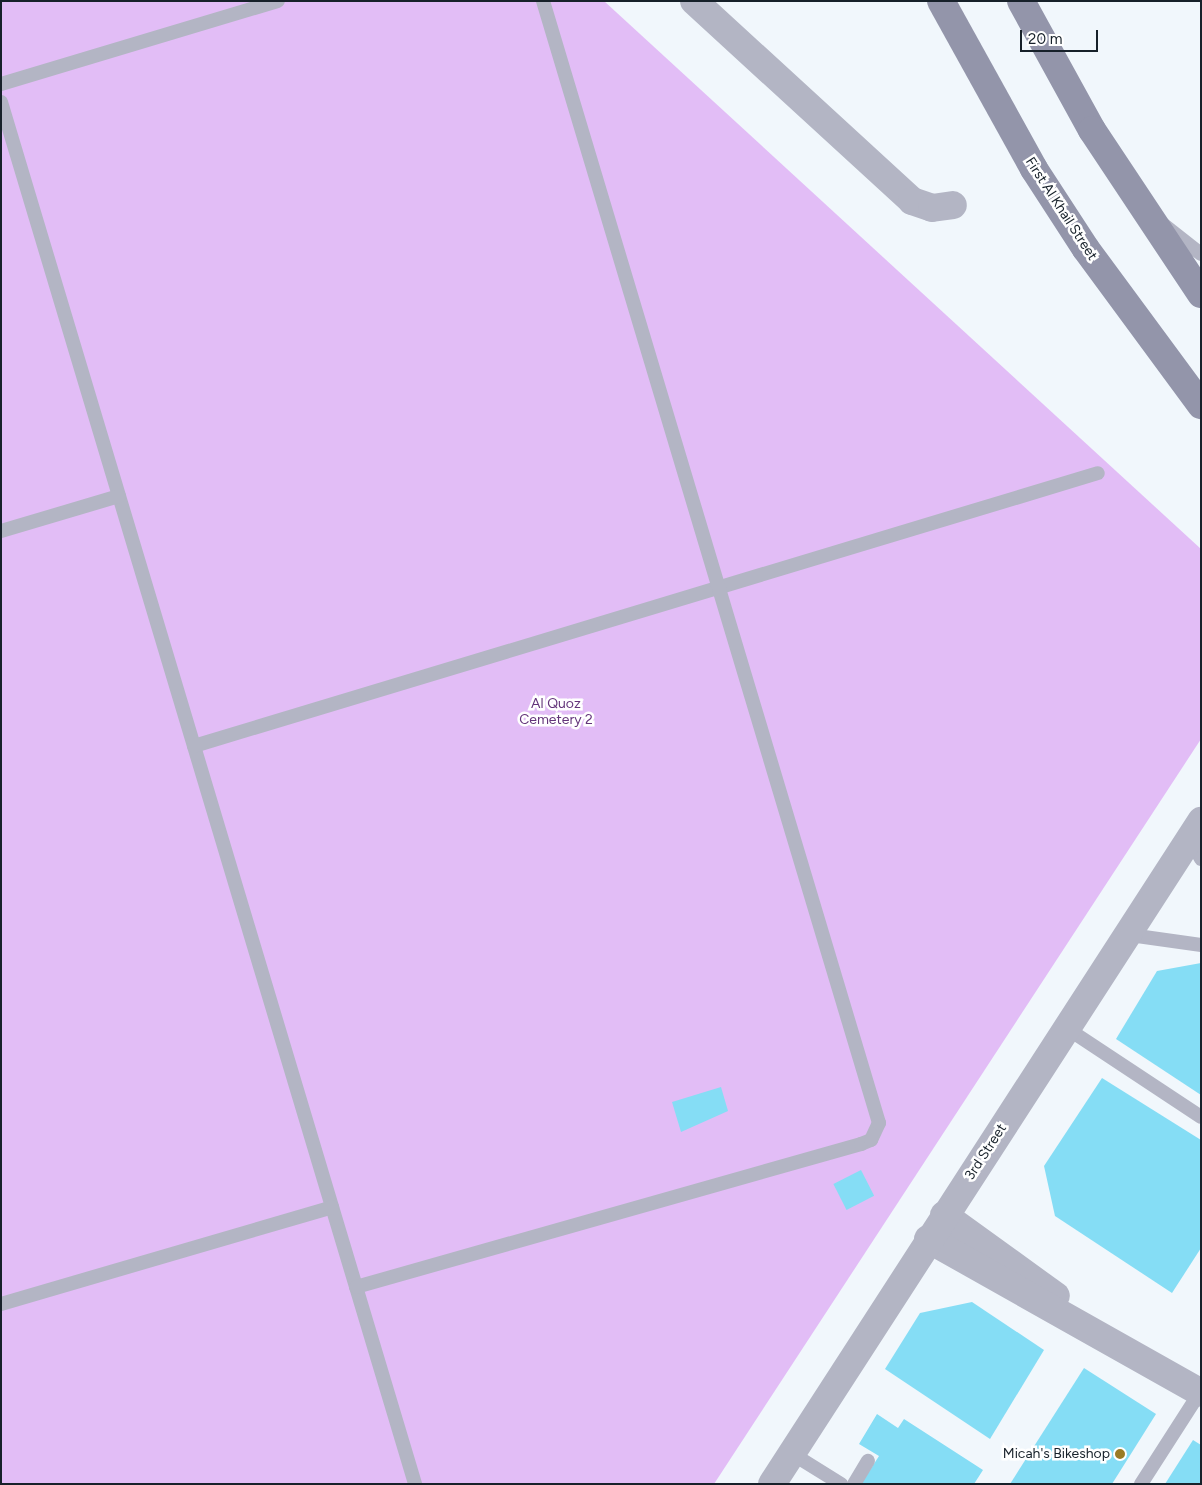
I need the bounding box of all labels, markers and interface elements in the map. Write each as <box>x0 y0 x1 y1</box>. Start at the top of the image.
scale bar <box>1022 20 1100 52</box>
text: 20 m <box>1028 30 1062 48</box>
street label: First Al Khail Street <box>1021 154 1101 264</box>
park label: Al Quoz Cemetery 2 <box>519 696 593 729</box>
street label: 3rd Street <box>962 1121 1010 1183</box>
place label: Micah's Bikeshop <box>1003 1446 1110 1462</box>
marker: Micah's Bikeshop <box>1114 1448 1126 1460</box>

